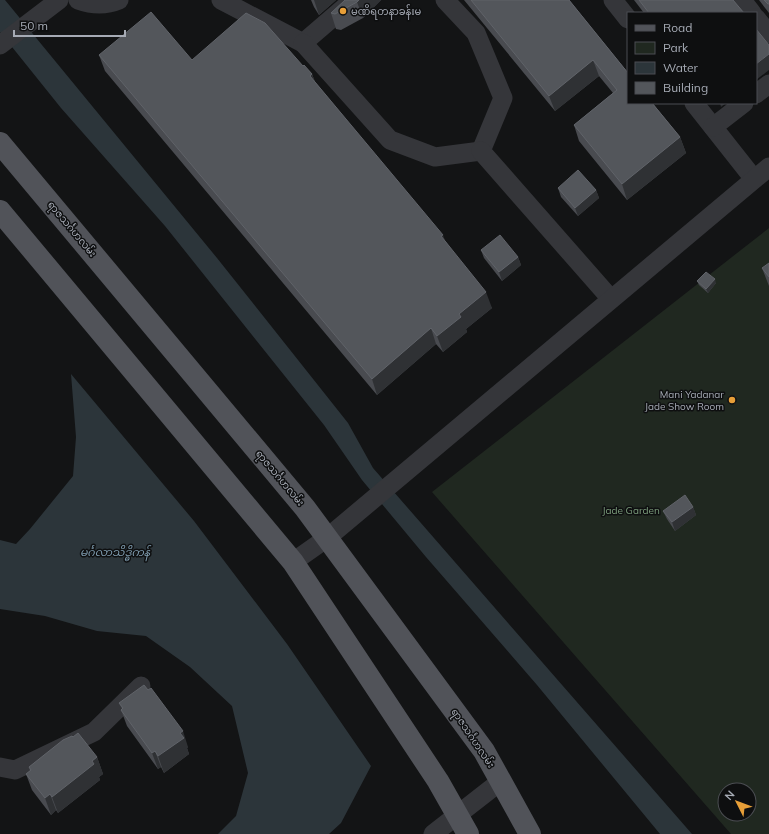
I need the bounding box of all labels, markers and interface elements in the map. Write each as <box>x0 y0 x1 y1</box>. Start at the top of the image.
place label: မဏိရတနာခန်းမ <box>351 4 422 20</box>
marker: မဏိရတနာခန်းမ <box>338 6 348 16</box>
scale bar <box>14 12 125 38</box>
legend <box>627 12 757 104</box>
text: 50 m <box>20 18 48 33</box>
text: Road <box>663 20 692 35</box>
text: Park <box>663 40 689 55</box>
text: Water <box>663 60 699 75</box>
text: Building <box>663 80 708 95</box>
street label: ရာဇသင်္ဂဟလမ်း <box>43 198 100 261</box>
place label: Mani Yadanar Jade Show Room <box>645 388 724 413</box>
marker: Mani Yadanar Jade Show Room <box>727 395 737 405</box>
street label: ရာဇသင်္ဂဟလမ်း <box>251 447 308 510</box>
park label: Jade Garden <box>602 504 660 517</box>
water label: မင်္ဂလာသိဒ္ဓိကန် <box>80 544 152 562</box>
street label: ရာဇသင်္ဂဟလမ်း <box>447 705 498 771</box>
north arrow <box>717 782 757 822</box>
text: N <box>722 788 738 803</box>

